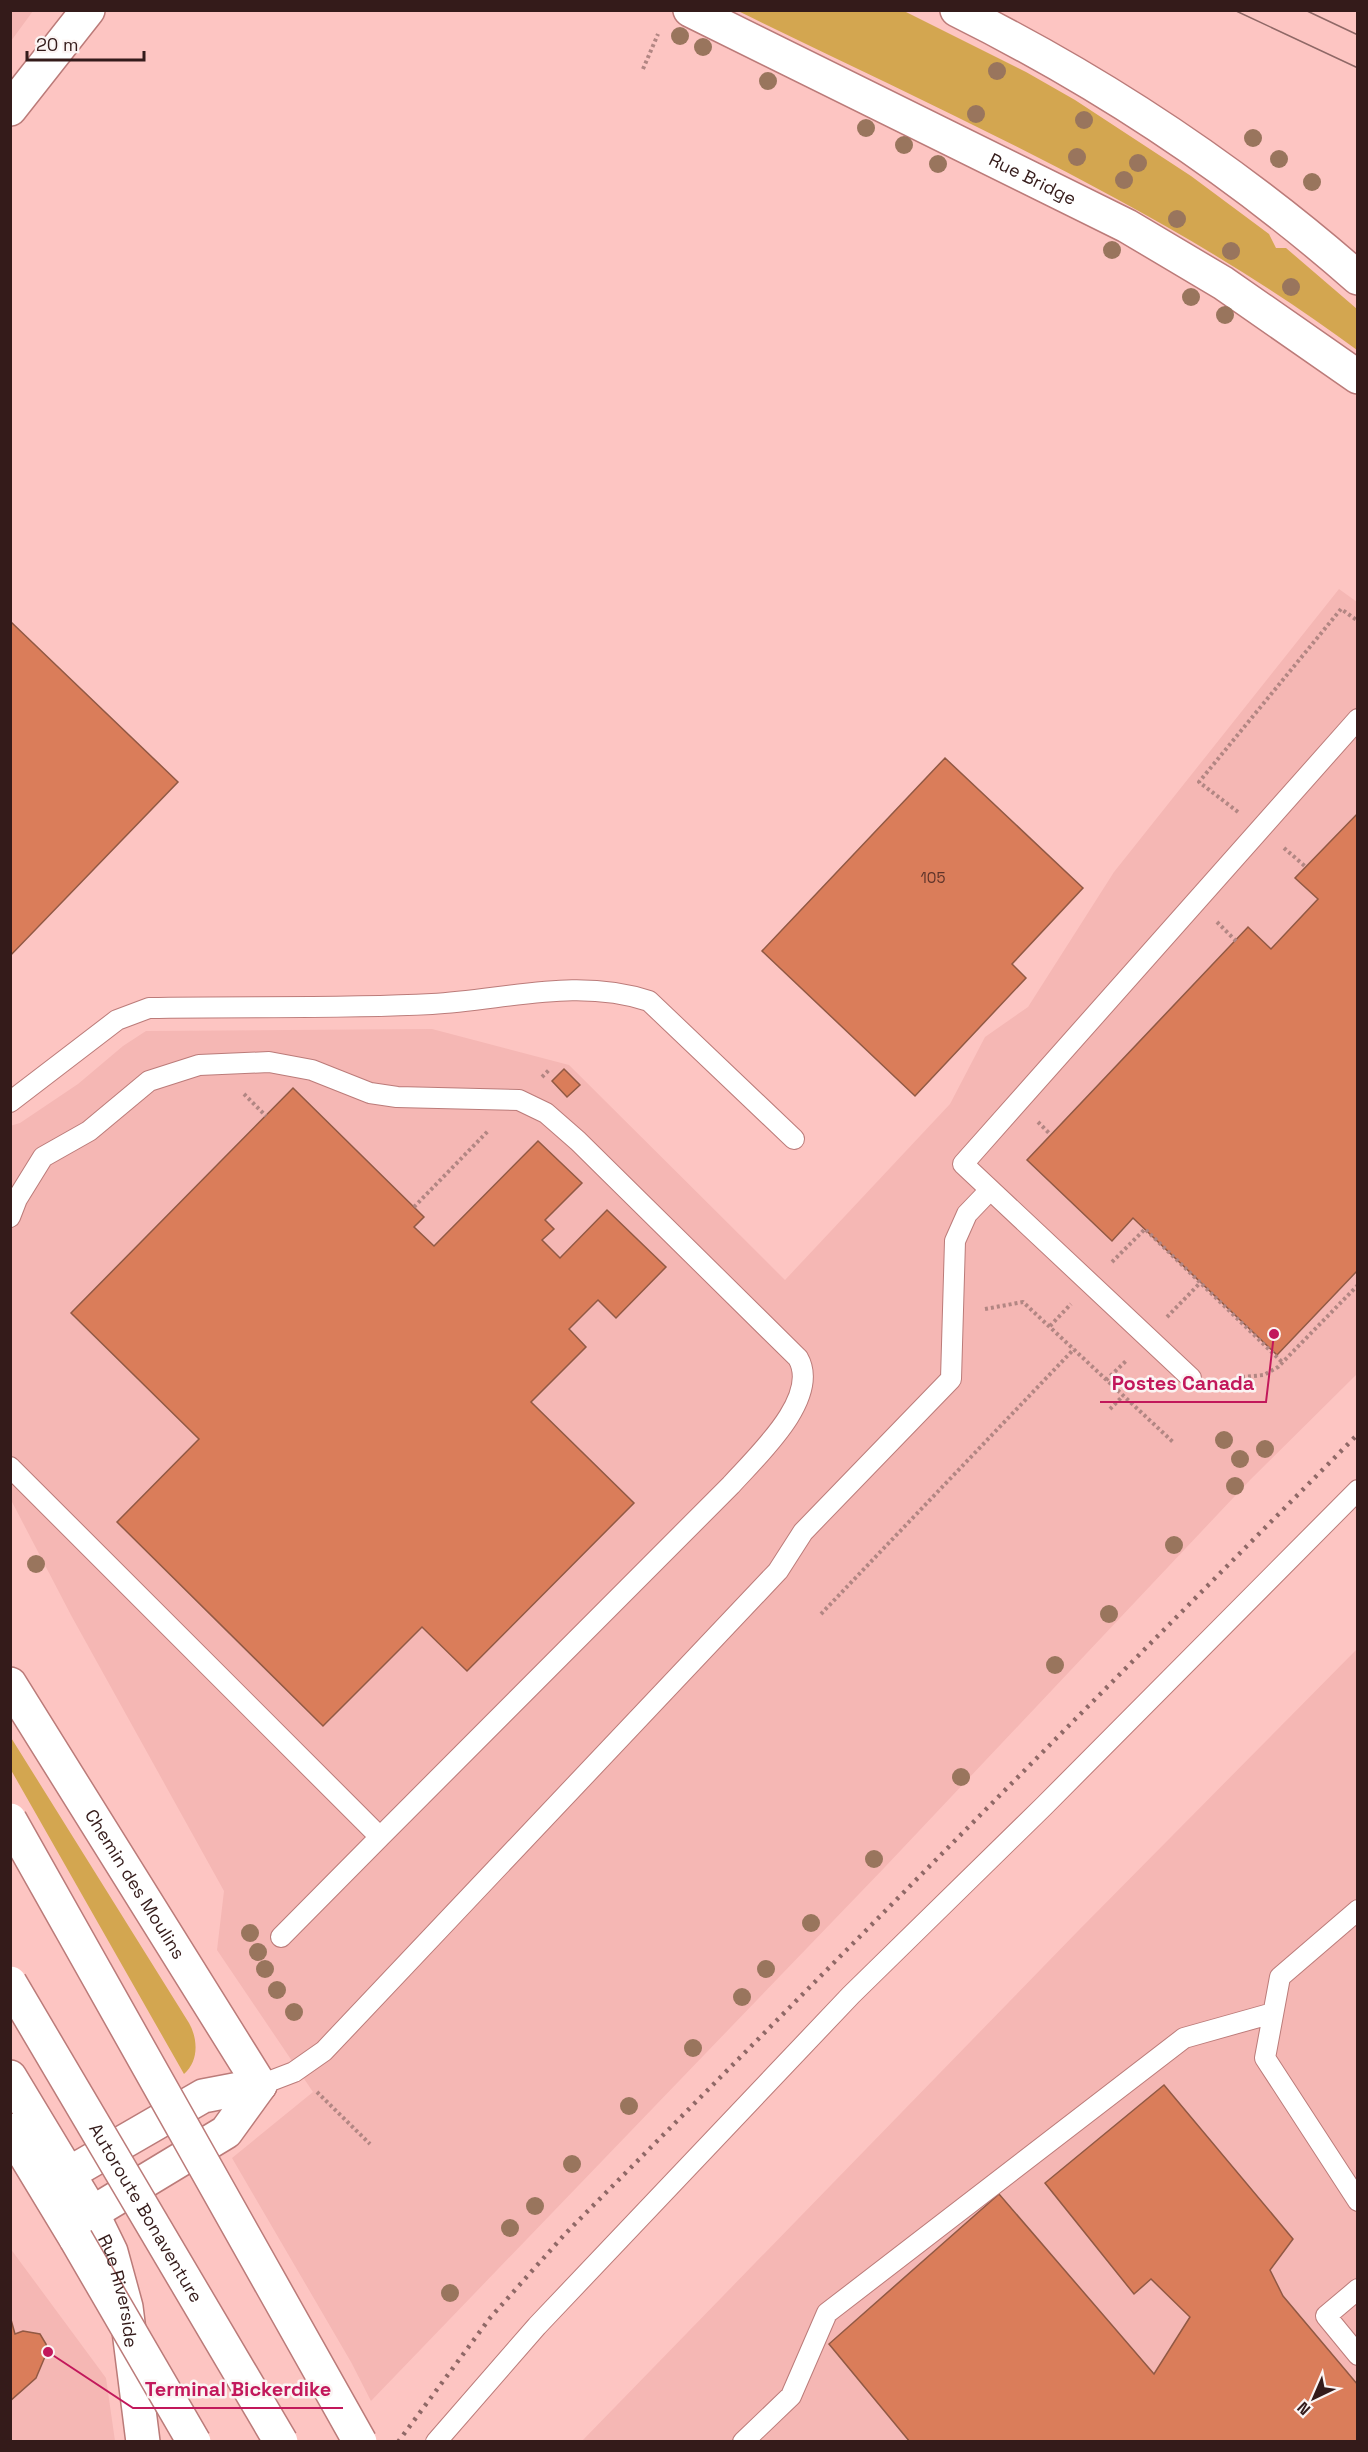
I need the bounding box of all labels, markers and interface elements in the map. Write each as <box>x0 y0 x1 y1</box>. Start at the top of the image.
scale bar <box>27 24 144 62</box>
text: 20 m <box>36 33 79 56</box>
street label: Rue Bridge <box>985 148 1080 210</box>
house number: 105 <box>921 868 945 887</box>
callout: Postes Canada <box>1100 1364 1266 1402</box>
text: Postes Canada <box>1112 1370 1255 1396</box>
street label: Chemin des Moulins <box>80 1805 191 1963</box>
street label: Autoroute Bonaventure <box>84 2119 208 2307</box>
street label: Rue Riverside <box>93 2230 143 2349</box>
north arrow <box>1284 2368 1344 2428</box>
callout: Terminal Bickerdike <box>133 2370 343 2408</box>
text: Terminal Bickerdike <box>145 2376 331 2402</box>
text: N <box>1293 2397 1315 2420</box>

